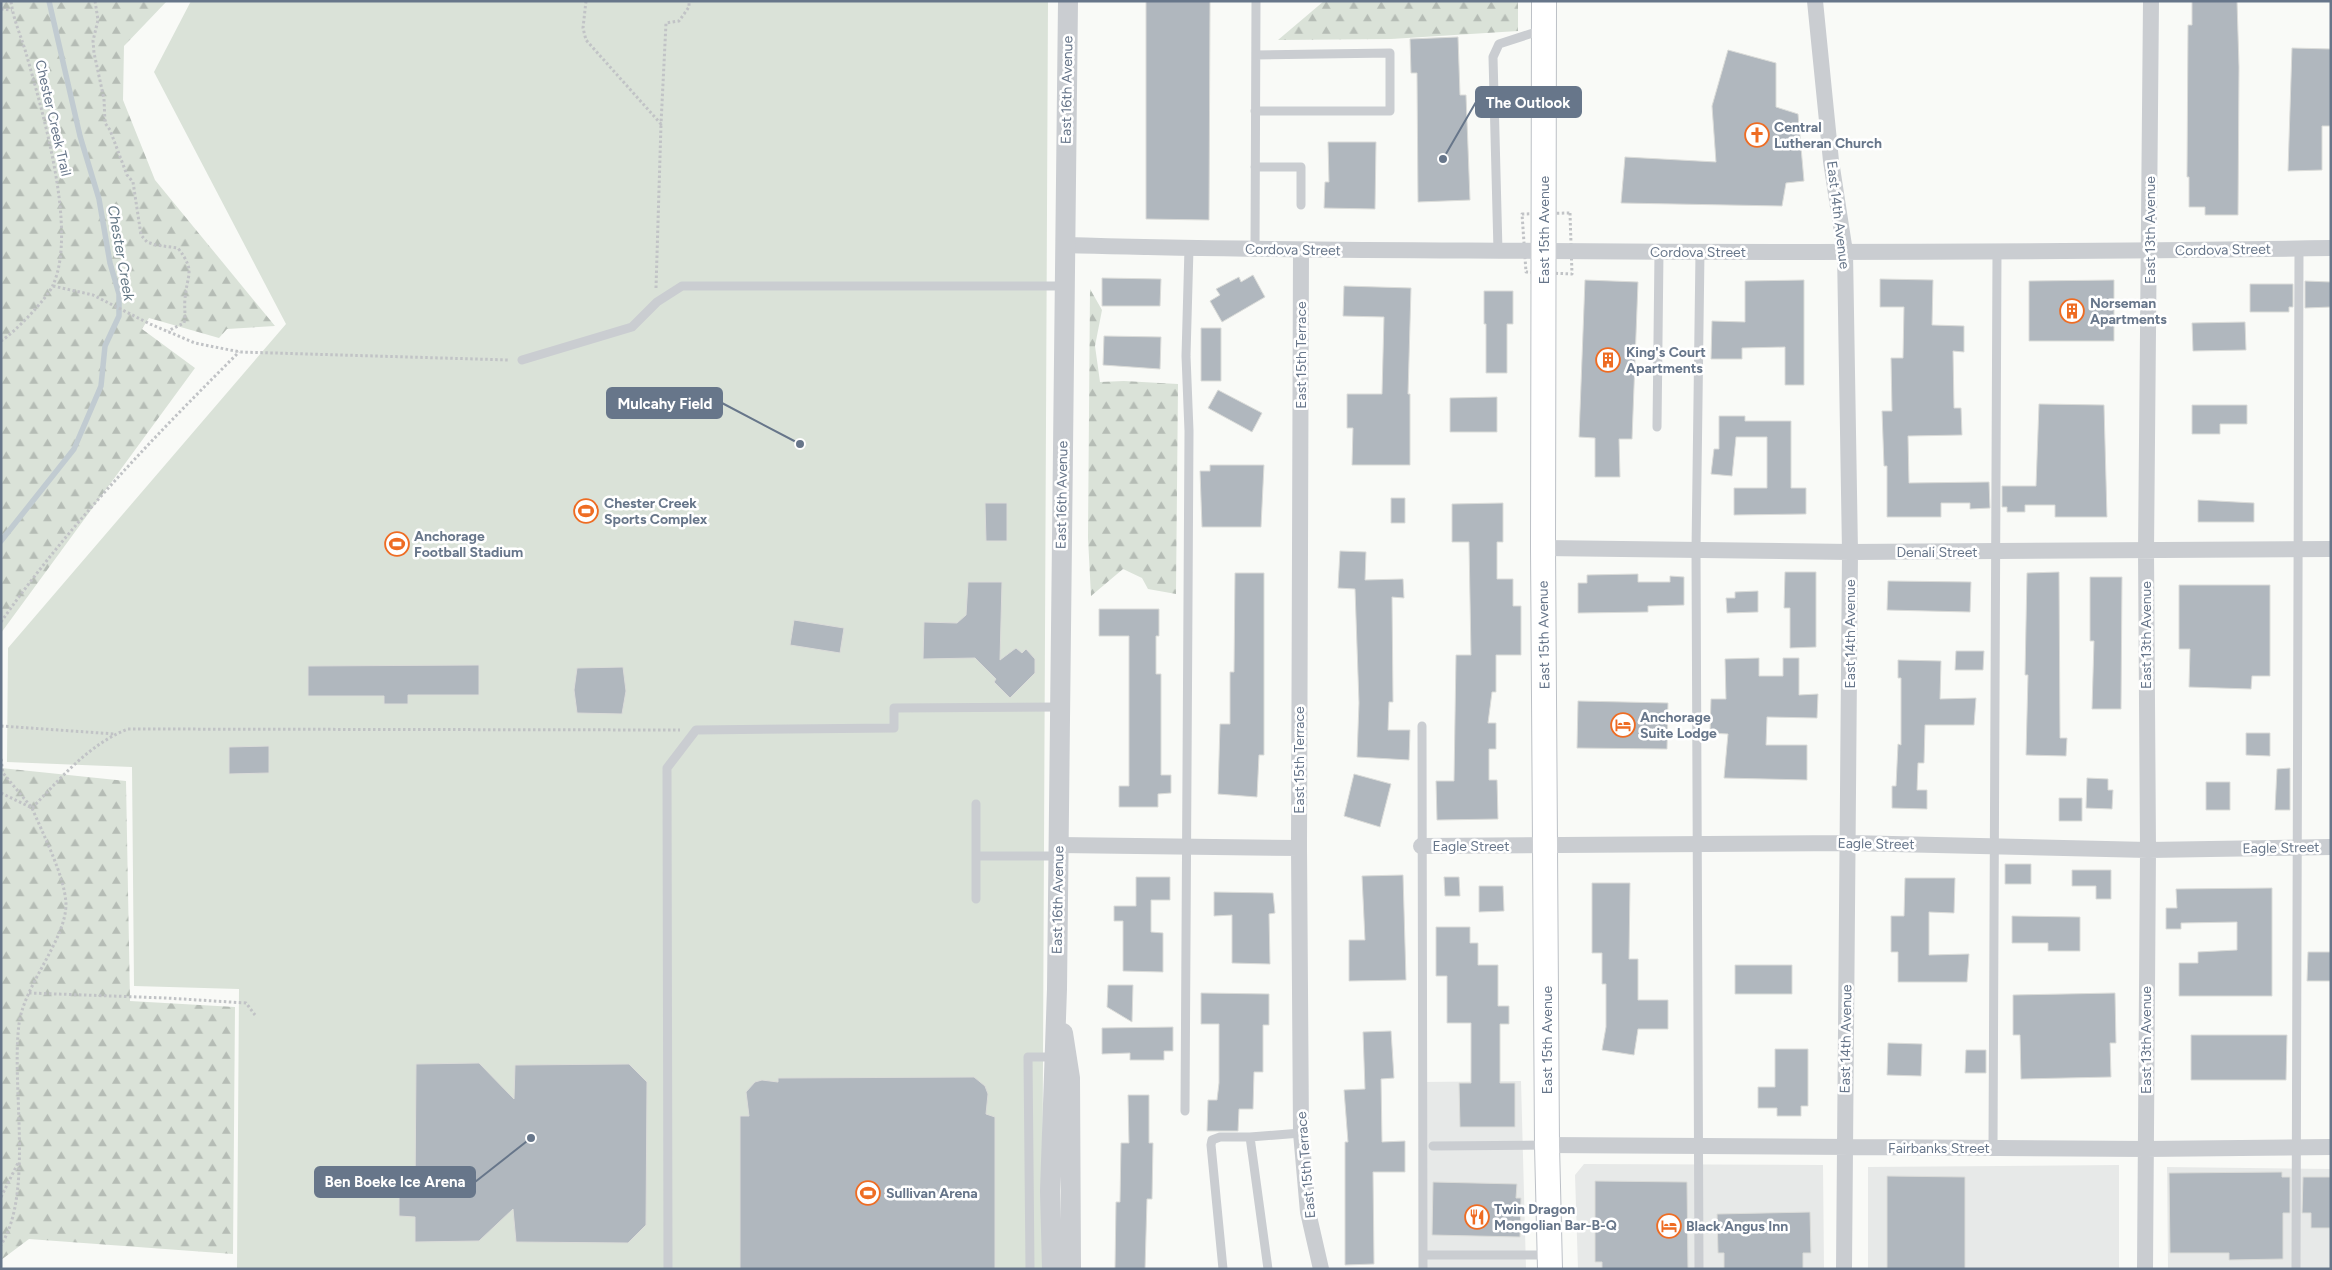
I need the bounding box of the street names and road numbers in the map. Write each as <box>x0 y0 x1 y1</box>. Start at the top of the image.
street label: East 16th Avenue <box>1058 35 1076 144</box>
street label: Chester Creek Trail <box>31 58 75 178</box>
street label: East 14th Avenue <box>1823 160 1853 271</box>
street label: East 15th Avenue <box>1536 175 1553 284</box>
street label: East 13th Avenue <box>2142 176 2159 284</box>
street label: Cordova Street <box>1245 241 1341 259</box>
street label: Cordova Street <box>2175 241 2271 259</box>
street label: Cordova Street <box>1650 244 1746 261</box>
street label: East 15th Terrace <box>1293 301 1310 409</box>
street label: East 16th Avenue <box>1053 440 1071 549</box>
street label: Denali Street <box>1896 544 1978 561</box>
street label: East 14th Avenue <box>1842 579 1859 689</box>
street label: East 15th Avenue <box>1535 580 1553 689</box>
street label: East 13th Avenue <box>2138 581 2155 689</box>
street label: East 15th Terrace <box>1291 706 1308 814</box>
street label: Eagle Street <box>1837 835 1915 853</box>
street label: Eagle Street <box>1432 838 1510 855</box>
street label: Eagle Street <box>2242 839 2320 857</box>
street label: East 16th Avenue <box>1049 845 1067 954</box>
street label: East 14th Avenue <box>1837 984 1855 1094</box>
street label: East 15th Avenue <box>1539 985 1556 1094</box>
street label: East 13th Avenue <box>2138 986 2155 1094</box>
street label: East 15th Terrace <box>1293 1110 1319 1219</box>
street label: Fairbanks Street <box>1888 1140 1990 1157</box>

